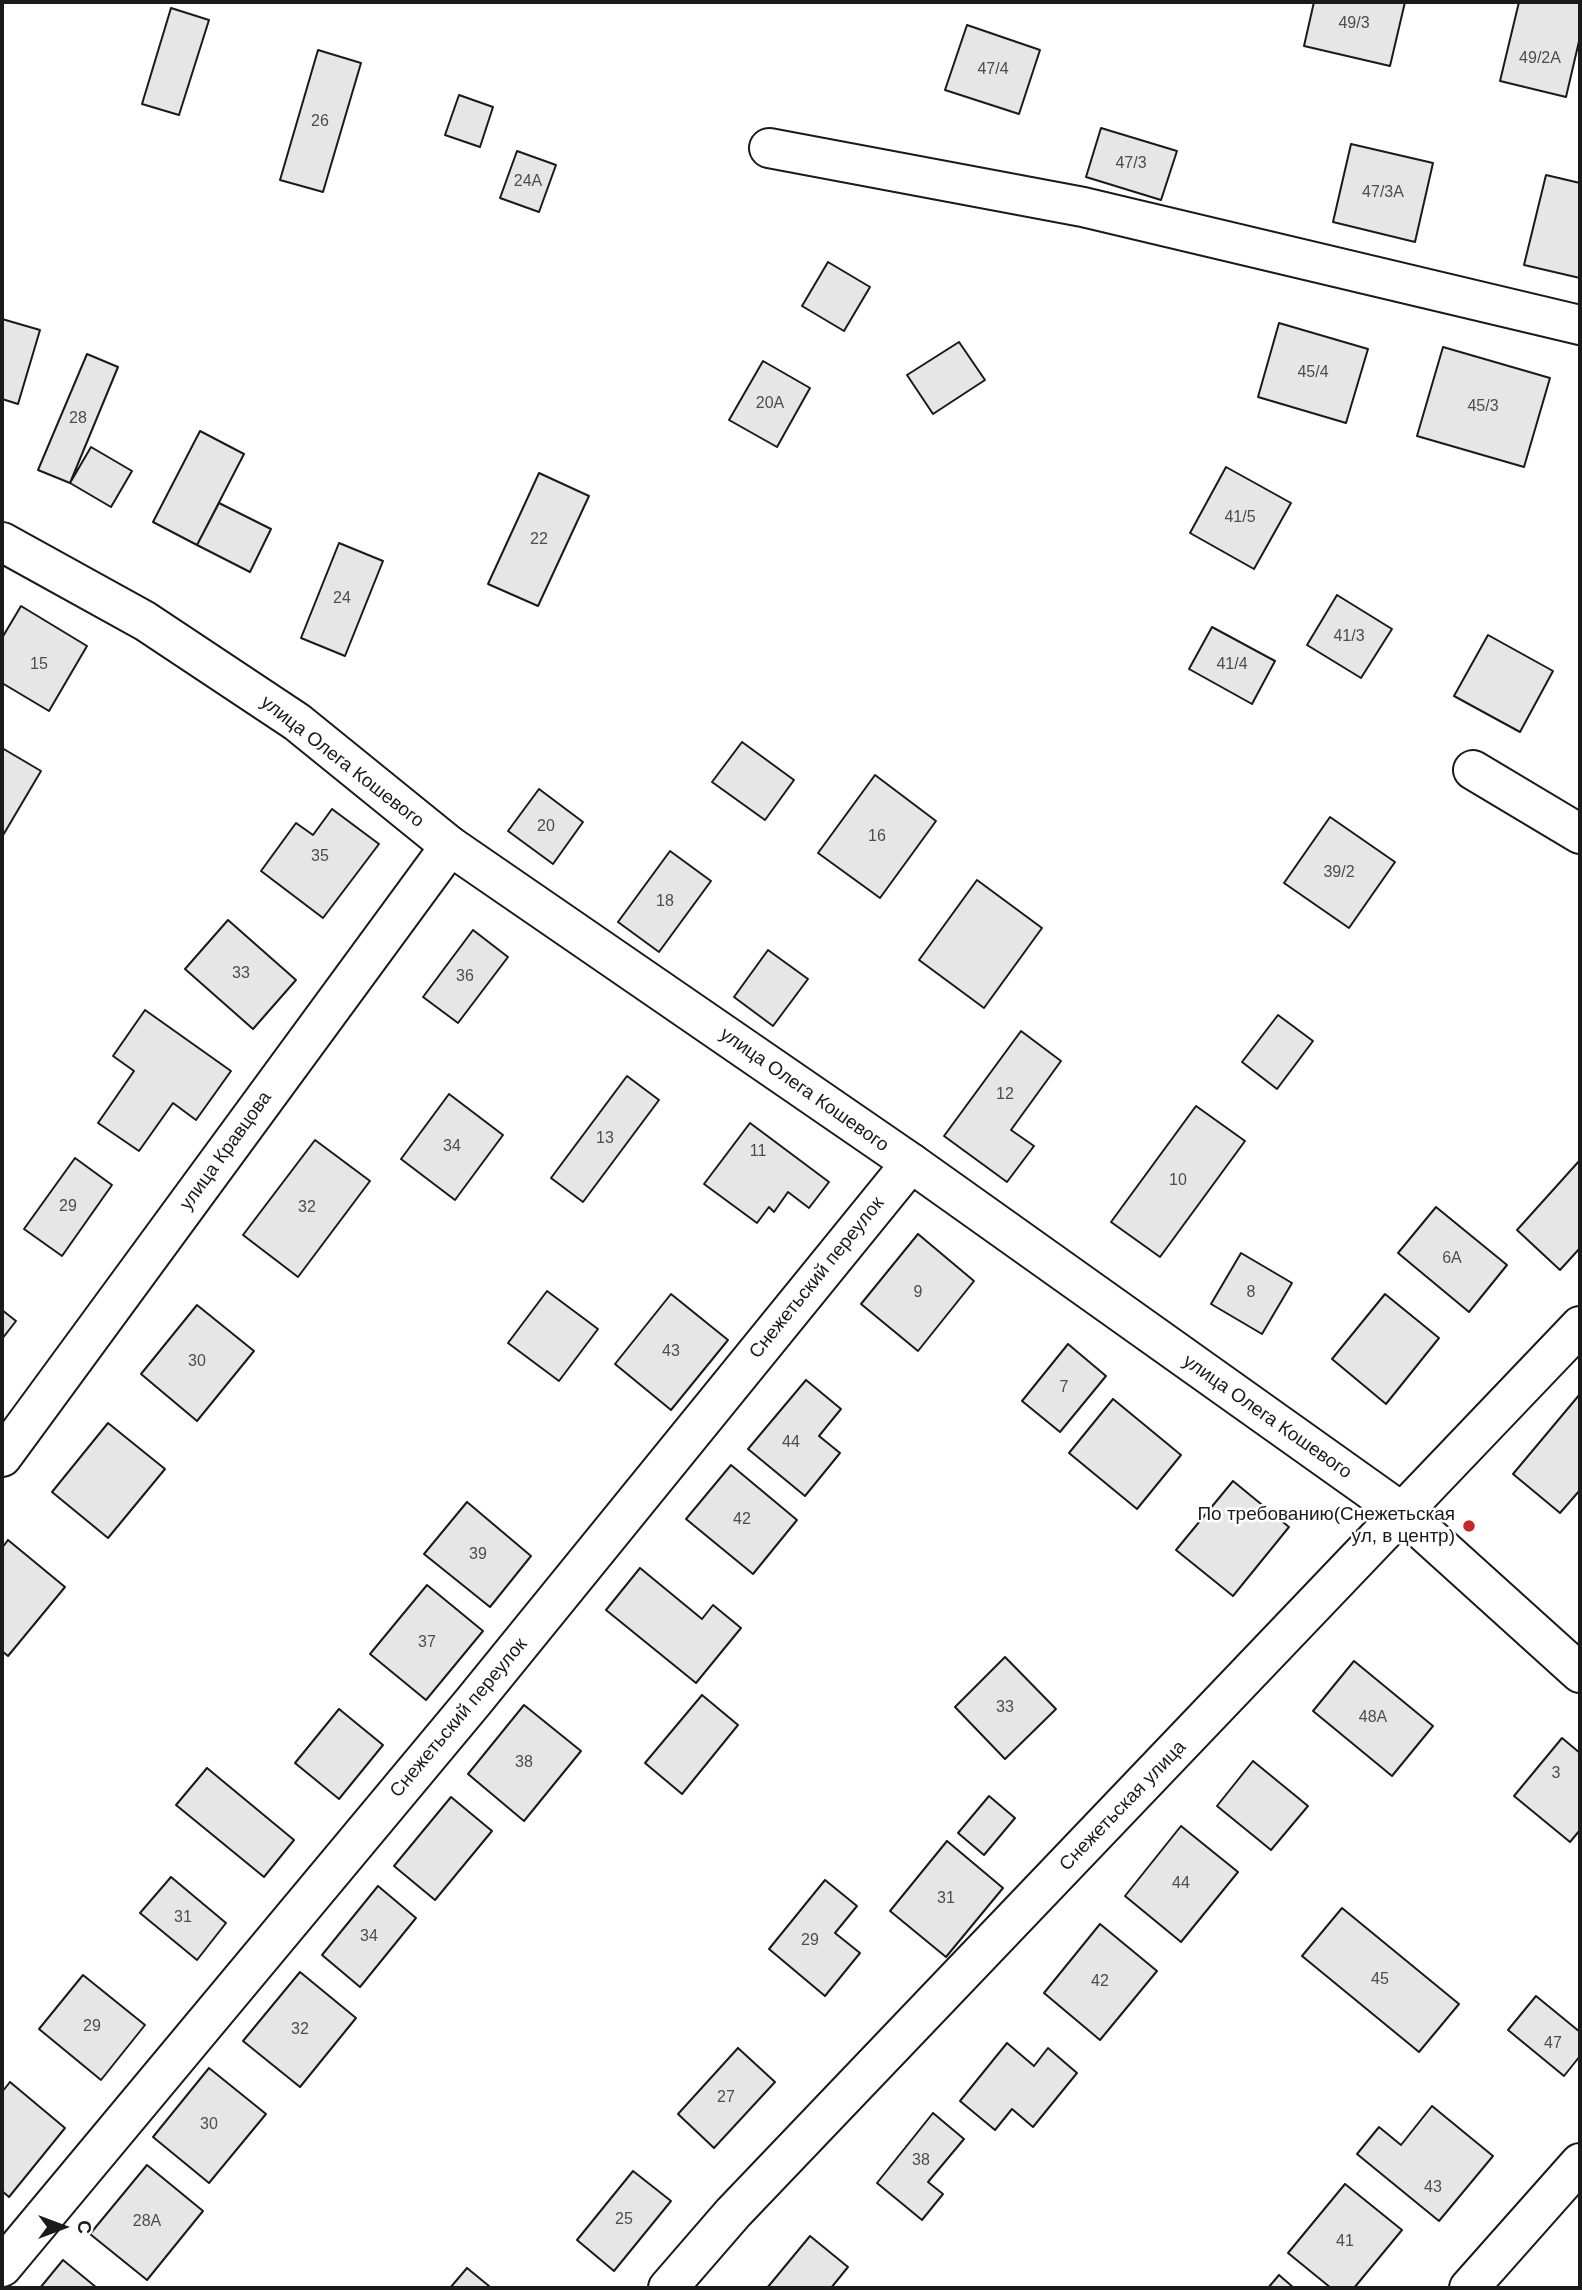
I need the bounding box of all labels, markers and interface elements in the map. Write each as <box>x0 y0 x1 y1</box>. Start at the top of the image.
house number: 49/3 <box>1338 14 1370 34</box>
house number: 49/2А <box>1519 49 1561 69</box>
house number: 47/4 <box>977 60 1009 80</box>
house number: 26 <box>311 112 329 132</box>
house number: 47/3 <box>1115 154 1147 174</box>
house number: 24А <box>514 172 542 192</box>
house number: 47/3А <box>1362 183 1404 203</box>
house number: 45/4 <box>1297 363 1329 383</box>
house number: 20А <box>756 394 784 414</box>
house number: 45/3 <box>1467 397 1499 417</box>
house number: 28 <box>69 409 87 429</box>
house number: 41/5 <box>1224 508 1256 528</box>
house number: 22 <box>530 530 548 550</box>
house number: 24 <box>333 589 351 609</box>
house number: 41/3 <box>1333 627 1365 647</box>
house number: 15 <box>30 655 48 675</box>
house number: 41/4 <box>1216 655 1248 675</box>
street label: улица Олега Кошевого <box>256 691 428 833</box>
house number: 20 <box>537 817 555 837</box>
house number: 16 <box>868 827 886 847</box>
house number: 35 <box>311 847 329 867</box>
house number: 39/2 <box>1323 863 1355 883</box>
house number: 18 <box>656 892 674 912</box>
house number: 33 <box>232 964 250 984</box>
house number: 36 <box>456 967 474 987</box>
street label: улица Олега Кошевого <box>715 1023 893 1157</box>
house number: 12 <box>996 1085 1014 1105</box>
street label: улица Кравцова <box>175 1087 277 1215</box>
house number: 13 <box>596 1129 614 1149</box>
house number: 34 <box>443 1137 461 1157</box>
house number: 11 <box>750 1142 766 1162</box>
house number: 10 <box>1169 1171 1187 1191</box>
street label: Снежетьский переулок <box>745 1193 889 1363</box>
house number: 29 <box>59 1197 77 1217</box>
house number: 32 <box>298 1198 316 1218</box>
house number: 6А <box>1442 1249 1462 1269</box>
house number: 9 <box>914 1283 922 1303</box>
house number: 8 <box>1247 1283 1255 1303</box>
house number: 43 <box>662 1342 680 1362</box>
street label: улица Олега Кошевого <box>1178 1350 1356 1484</box>
house number: 30 <box>188 1352 206 1372</box>
house number: 7 <box>1060 1378 1068 1398</box>
house number: 44 <box>782 1433 800 1453</box>
place label: По требованию(Снежетьская ул, в центр) <box>1197 1504 1455 1548</box>
house number: 42 <box>733 1510 751 1530</box>
marker: По требованию(Снежетьская ул, в центр) <box>1461 1518 1477 1534</box>
house number: 39 <box>469 1545 487 1565</box>
house number: 37 <box>418 1633 436 1653</box>
street label: Снежетьский переулок <box>386 1634 532 1802</box>
house number: 33 <box>996 1698 1014 1718</box>
house number: 48А <box>1359 1708 1387 1728</box>
street label: Снежетьская улица <box>1055 1736 1191 1876</box>
house number: 38 <box>515 1753 533 1773</box>
house number: 3 <box>1552 1764 1560 1784</box>
house number: 44 <box>1172 1874 1190 1894</box>
house number: 31 <box>937 1889 955 1909</box>
house number: 31 <box>174 1908 192 1928</box>
house number: 34 <box>360 1927 378 1947</box>
house number: 29 <box>801 1931 819 1951</box>
house number: 45 <box>1371 1970 1389 1990</box>
house number: 42 <box>1091 1972 1109 1992</box>
house number: 29 <box>83 2017 101 2037</box>
house number: 32 <box>291 2020 309 2040</box>
house number: 47 <box>1544 2034 1562 2054</box>
house number: 27 <box>717 2088 735 2108</box>
house number: 30 <box>200 2115 218 2135</box>
house number: 38 <box>912 2151 930 2171</box>
house number: 43 <box>1424 2178 1442 2198</box>
north arrow <box>28 2192 98 2262</box>
house number: 25 <box>615 2210 633 2230</box>
house number: 28А <box>133 2212 161 2232</box>
text: С <box>74 2220 95 2234</box>
house number: 41 <box>1336 2232 1354 2252</box>

